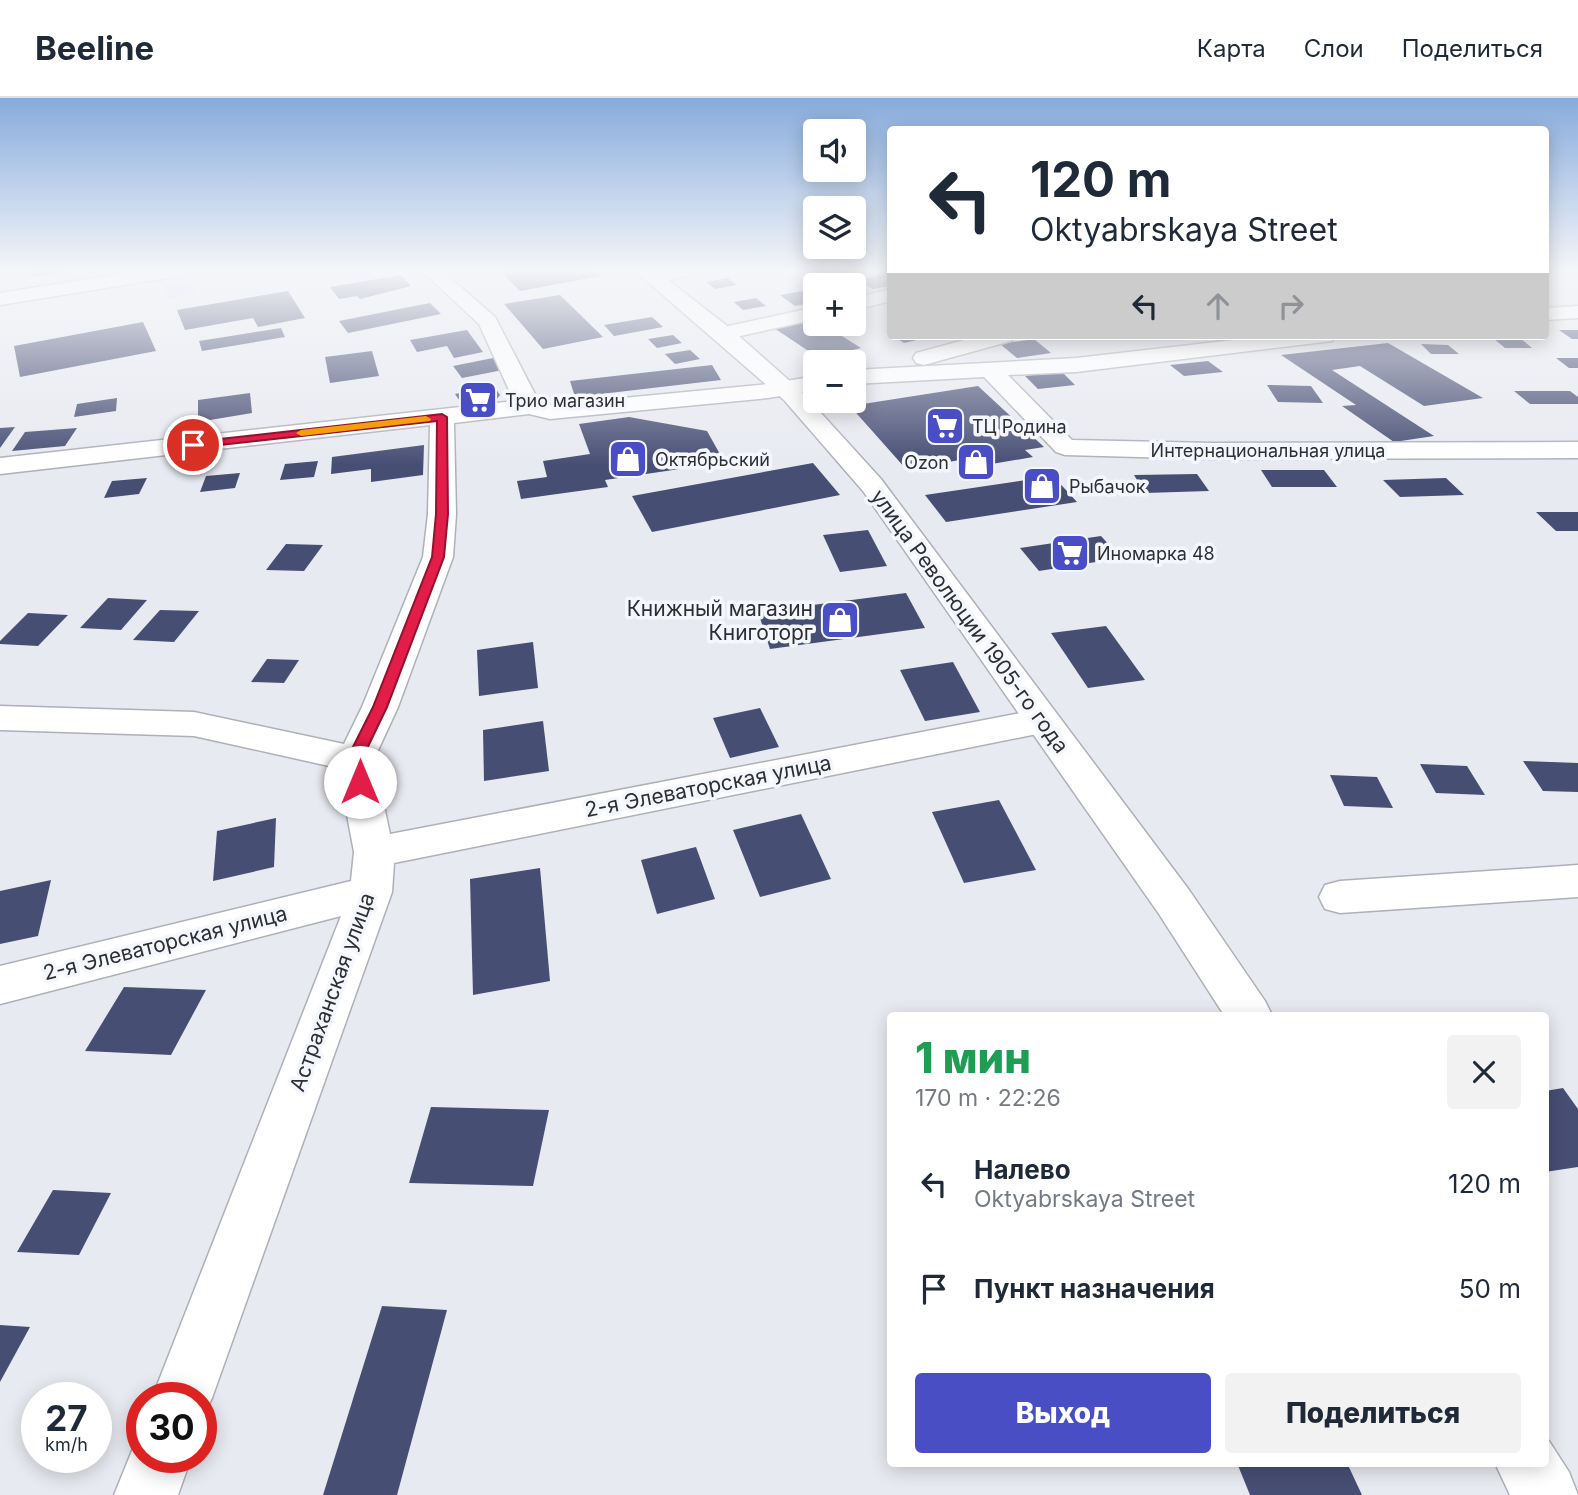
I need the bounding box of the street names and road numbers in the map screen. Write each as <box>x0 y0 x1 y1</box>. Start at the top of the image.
street label: Интернациональная улица <box>1151 440 1385 461</box>
street label: улица Революции 1905-го года <box>866 484 1074 758</box>
street label: 2-я Элеваторская улица <box>583 750 833 822</box>
street label: Астраханская улица <box>284 889 380 1095</box>
street label: 2-я Элеваторская улица <box>40 901 290 985</box>

